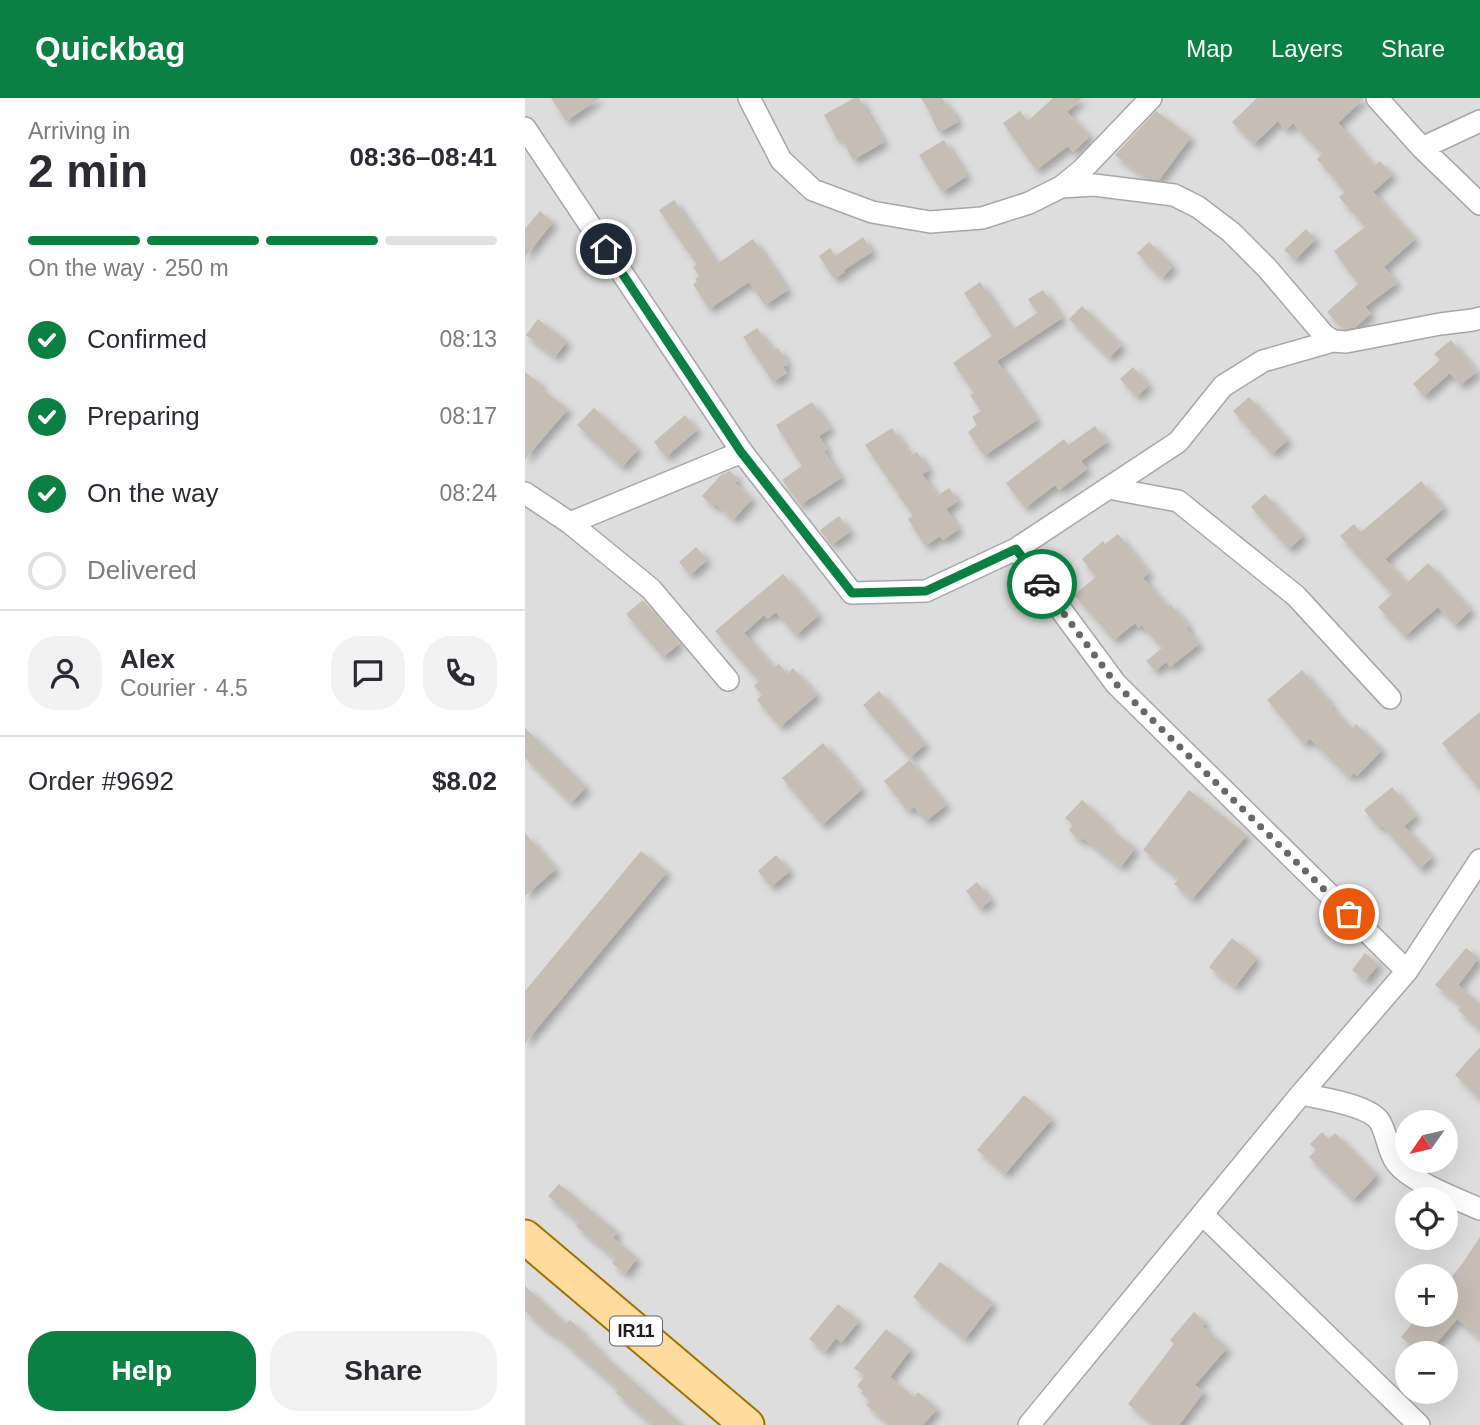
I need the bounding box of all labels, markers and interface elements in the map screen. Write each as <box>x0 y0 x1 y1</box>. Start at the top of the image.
text: Quickbag <box>35 30 185 67</box>
text: Map <box>1186 35 1233 62</box>
text: Layers <box>1271 35 1343 62</box>
text: Share <box>1381 35 1445 62</box>
text: Arriving in <box>28 118 130 144</box>
text: 08:36–08:41 <box>350 142 497 172</box>
text: 2 min <box>28 145 148 197</box>
pin <box>576 219 636 279</box>
icon: home <box>587 230 625 268</box>
text: On the way · 250 m <box>28 255 229 281</box>
icon: check <box>28 321 66 359</box>
text: Confirmed <box>87 324 207 354</box>
text: 08:13 <box>439 326 497 352</box>
icon: check <box>28 398 66 436</box>
text: Preparing <box>87 401 200 431</box>
text: 08:17 <box>439 403 497 429</box>
icon: check <box>28 475 66 513</box>
text: On the way <box>87 478 219 508</box>
text: 08:24 <box>439 480 497 506</box>
courier <box>1007 549 1077 619</box>
text: Delivered <box>87 555 197 585</box>
icon: car <box>1023 565 1061 603</box>
button: person <box>28 636 102 710</box>
button: chat <box>331 636 405 710</box>
button: phone <box>423 636 497 710</box>
text: Alex <box>120 644 175 674</box>
text: Courier · 4.5 <box>120 675 248 701</box>
text: Order #9692 <box>28 766 174 796</box>
text: $8.02 <box>432 766 497 796</box>
pin <box>1319 884 1379 944</box>
icon: bag <box>1330 895 1368 933</box>
north arrow <box>1395 1110 1458 1172</box>
map controls <box>1395 1110 1458 1404</box>
button: locate <box>1395 1187 1458 1250</box>
button: + <box>1395 1264 1458 1327</box>
road number: IR11 <box>610 1316 662 1346</box>
button: Help <box>28 1331 256 1411</box>
button: Share <box>270 1331 497 1411</box>
button: − <box>1395 1341 1458 1404</box>

